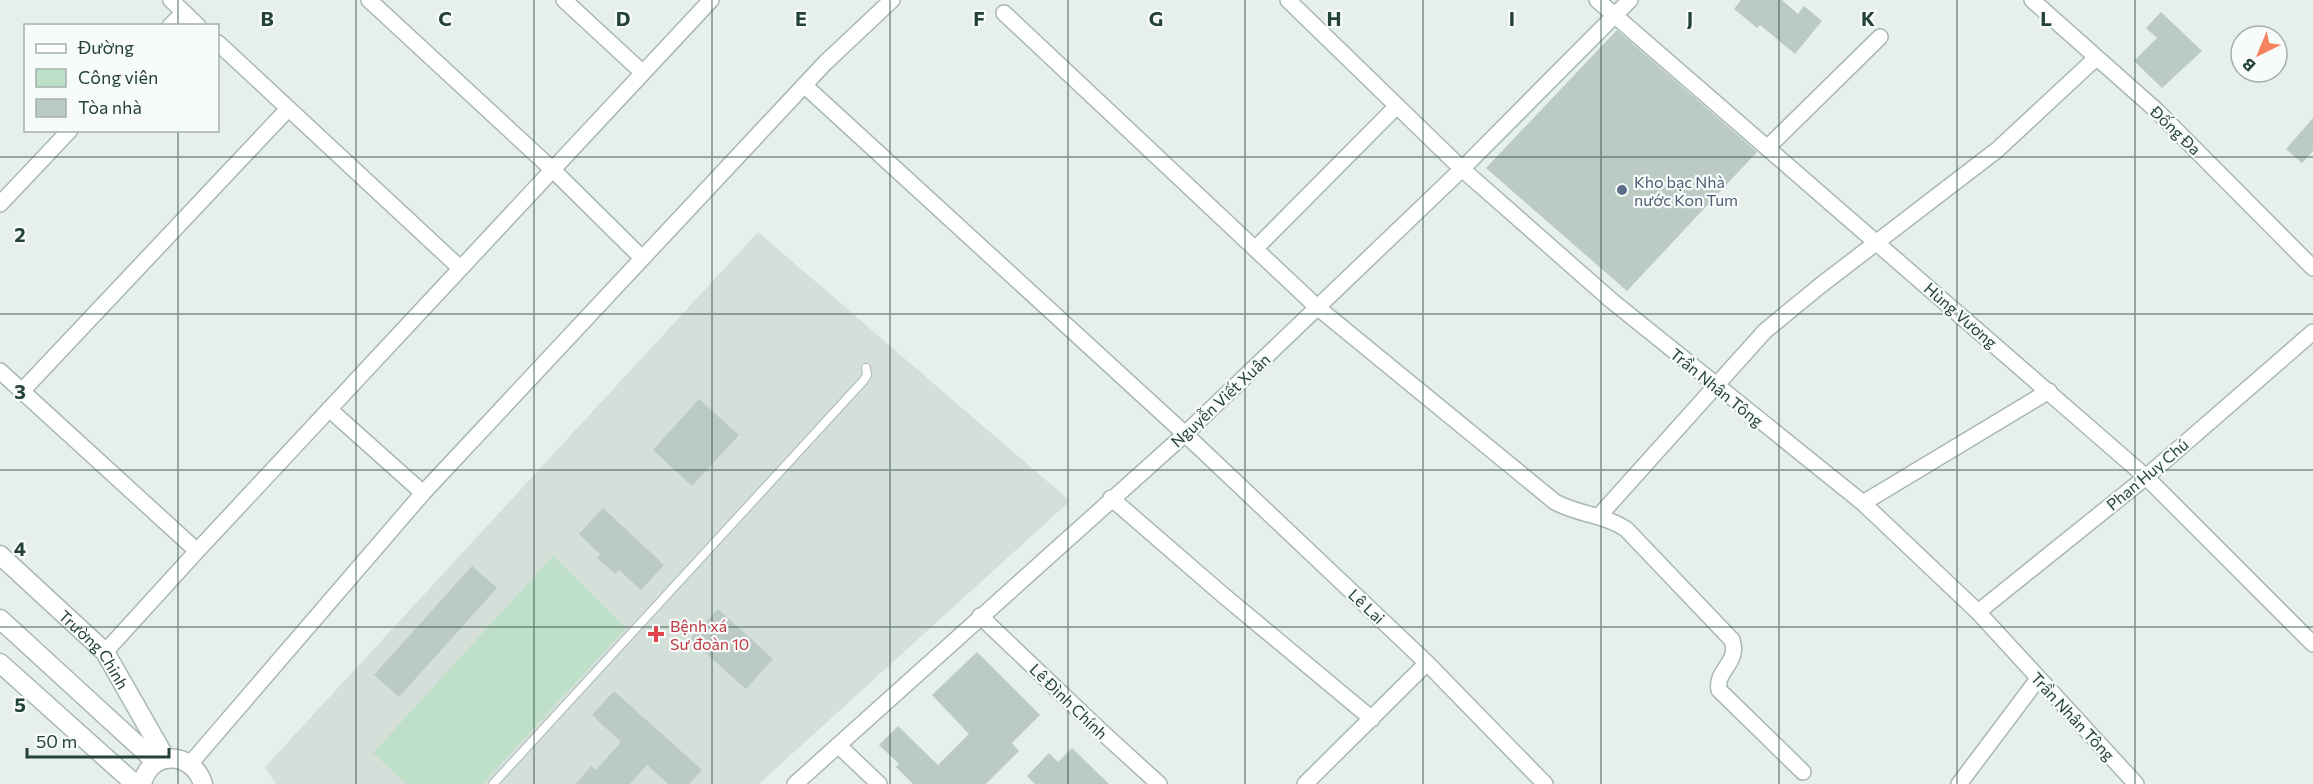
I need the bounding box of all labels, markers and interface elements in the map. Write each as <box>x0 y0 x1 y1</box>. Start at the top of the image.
text: B <box>260 6 274 30</box>
text: C <box>438 6 452 30</box>
text: D <box>616 6 630 30</box>
text: E <box>795 6 807 30</box>
text: F <box>973 6 985 30</box>
text: G <box>1149 6 1163 30</box>
text: H <box>1327 6 1342 30</box>
text: I <box>1509 6 1515 30</box>
text: J <box>1687 6 1693 30</box>
text: K <box>1861 6 1875 30</box>
text: L <box>2040 6 2052 30</box>
legend <box>24 24 219 132</box>
north arrow <box>2229 24 2289 84</box>
text: Đường <box>77 36 134 58</box>
text: B <box>2238 54 2259 76</box>
text: Công viên <box>78 66 158 88</box>
text: Tòa nhà <box>78 96 142 118</box>
street label: Đống Đa <box>2146 101 2205 159</box>
place label: Kho bạc Nhà nước Kon Tum <box>1634 172 1738 209</box>
marker: Kho bạc Nhà nước Kon Tum <box>1615 183 1629 197</box>
text: 2 <box>14 222 26 246</box>
street label: Hùng Vương <box>1921 278 2001 352</box>
street label: Trần Nhân Tông <box>1667 344 1767 430</box>
street label: Nguyễn Viết Xuân <box>1167 349 1273 451</box>
text: 3 <box>14 379 26 403</box>
street label: Phan Huy Chú <box>2102 434 2192 514</box>
text: 4 <box>14 536 26 560</box>
street label: Lê Lai <box>1345 585 1389 627</box>
street label: Trường Chinh <box>56 605 133 692</box>
place label: Bệnh xá Sư đoàn 10 <box>670 616 749 653</box>
marker: Bệnh xá Sư đoàn 10 <box>647 625 665 643</box>
street label: Lê Đình Chính <box>1026 659 1112 743</box>
street label: Trần Nhân Tông <box>2027 668 2119 764</box>
text: 5 <box>14 692 26 716</box>
scale bar <box>27 721 170 759</box>
text: 50 m <box>36 730 77 752</box>

